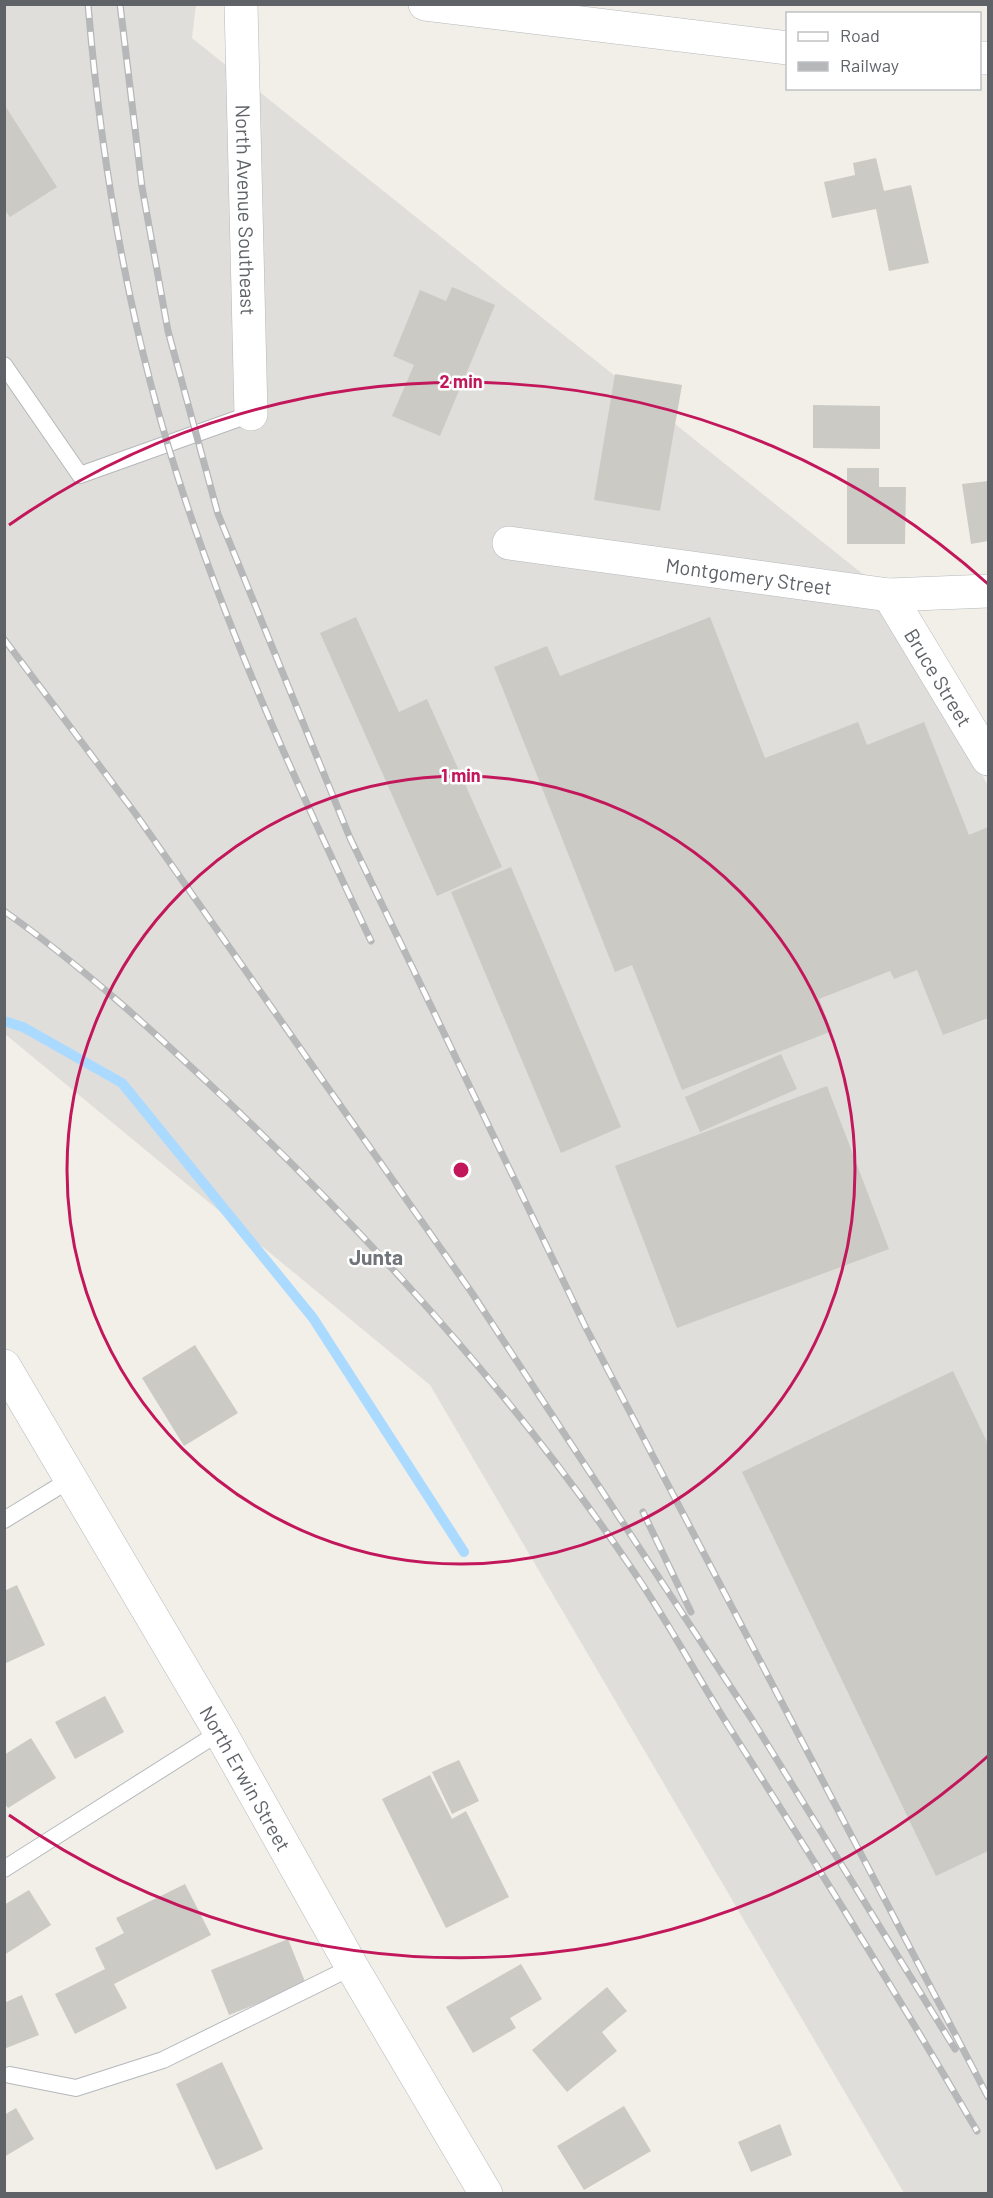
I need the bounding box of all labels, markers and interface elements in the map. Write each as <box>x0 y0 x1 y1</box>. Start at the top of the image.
legend <box>786 12 981 90</box>
text: Road <box>840 24 880 46</box>
text: Railway <box>840 54 899 76</box>
street label: North Avenue Southeast <box>231 104 261 316</box>
text: 2 min <box>439 370 483 392</box>
street label: Montgomery Street <box>664 553 833 599</box>
street label: Bruce Street <box>900 624 977 731</box>
text: 1 min <box>441 764 481 786</box>
centre of rings <box>451 1160 471 1180</box>
district label: Junta <box>349 1244 403 1269</box>
street label: North Erwin Street <box>195 1701 296 1855</box>

